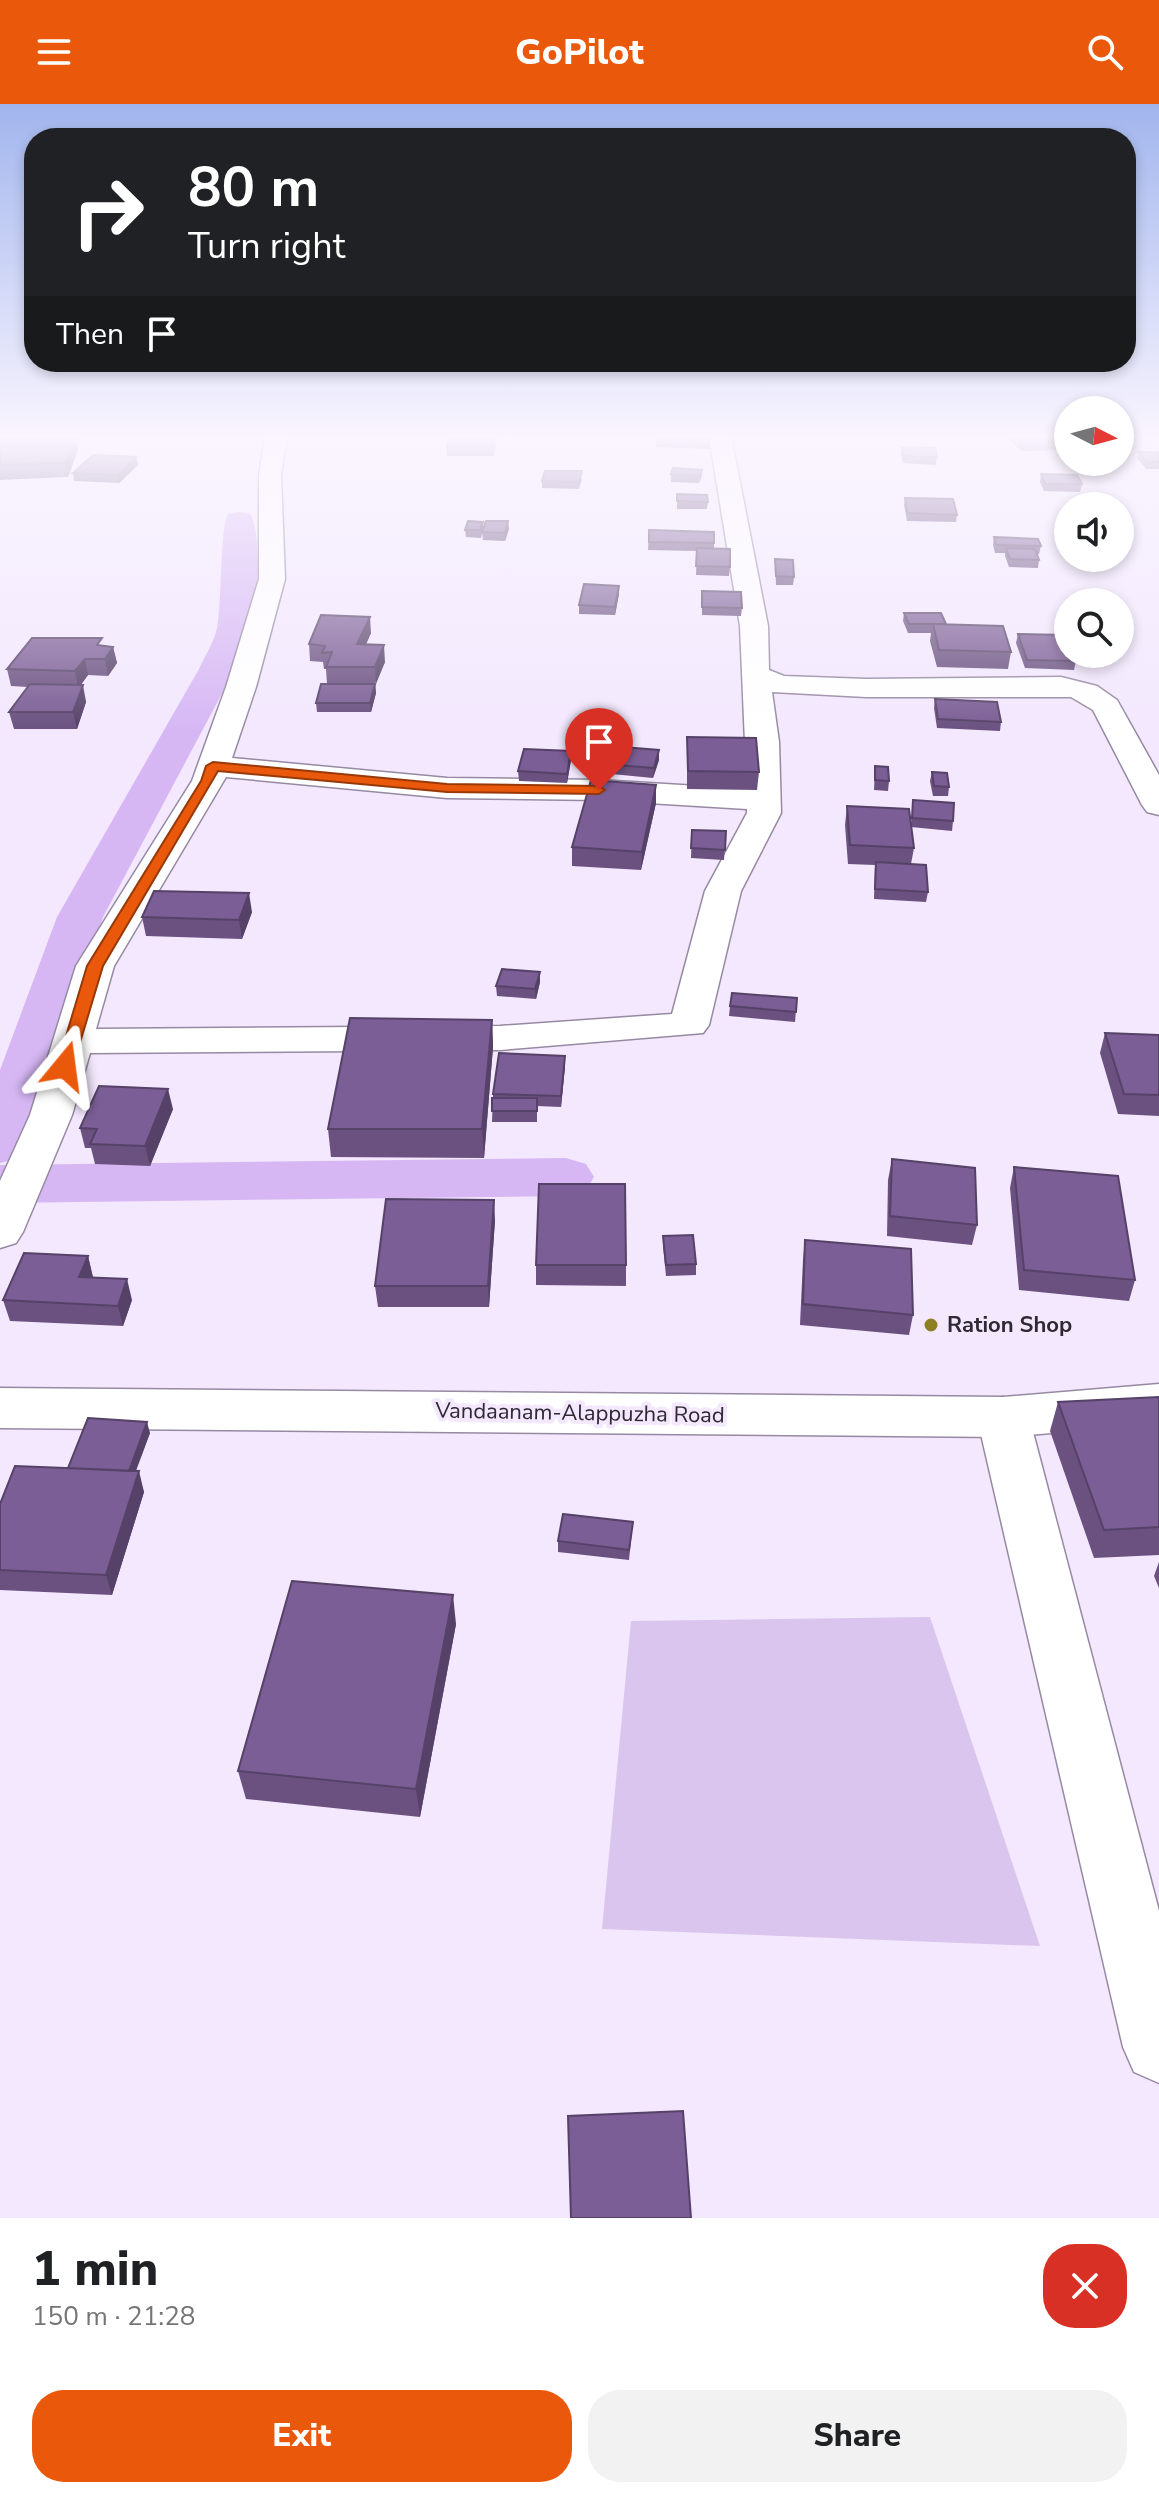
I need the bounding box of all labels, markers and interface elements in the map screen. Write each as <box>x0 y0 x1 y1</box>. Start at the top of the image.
text: GoPilot <box>515 28 644 77</box>
icon: menu <box>32 30 76 74</box>
icon: search <box>1083 30 1127 74</box>
text: 80 m <box>188 149 319 226</box>
icon: right <box>56 160 160 264</box>
text: Turn right <box>188 222 345 271</box>
icon: arrive <box>140 312 184 356</box>
text: Then <box>56 314 124 355</box>
north arrow <box>1054 396 1134 476</box>
map controls <box>1054 396 1134 668</box>
button: sound <box>1054 492 1134 572</box>
button: search <box>1054 588 1134 668</box>
pin <box>565 708 633 790</box>
icon: arrive <box>577 720 621 764</box>
position arrow <box>23 1024 107 1108</box>
place label: Ration Shop <box>947 1310 1072 1340</box>
marker: Ration Shop <box>922 1316 940 1334</box>
street label: Vandaanam-Alappuzha Road <box>434 1395 725 1431</box>
text: 1 min <box>32 2236 158 2302</box>
button: close <box>1043 2244 1127 2328</box>
text: 150 m · 21:28 <box>32 2299 195 2334</box>
button: Exit <box>32 2390 572 2482</box>
button: Share <box>588 2390 1127 2482</box>

